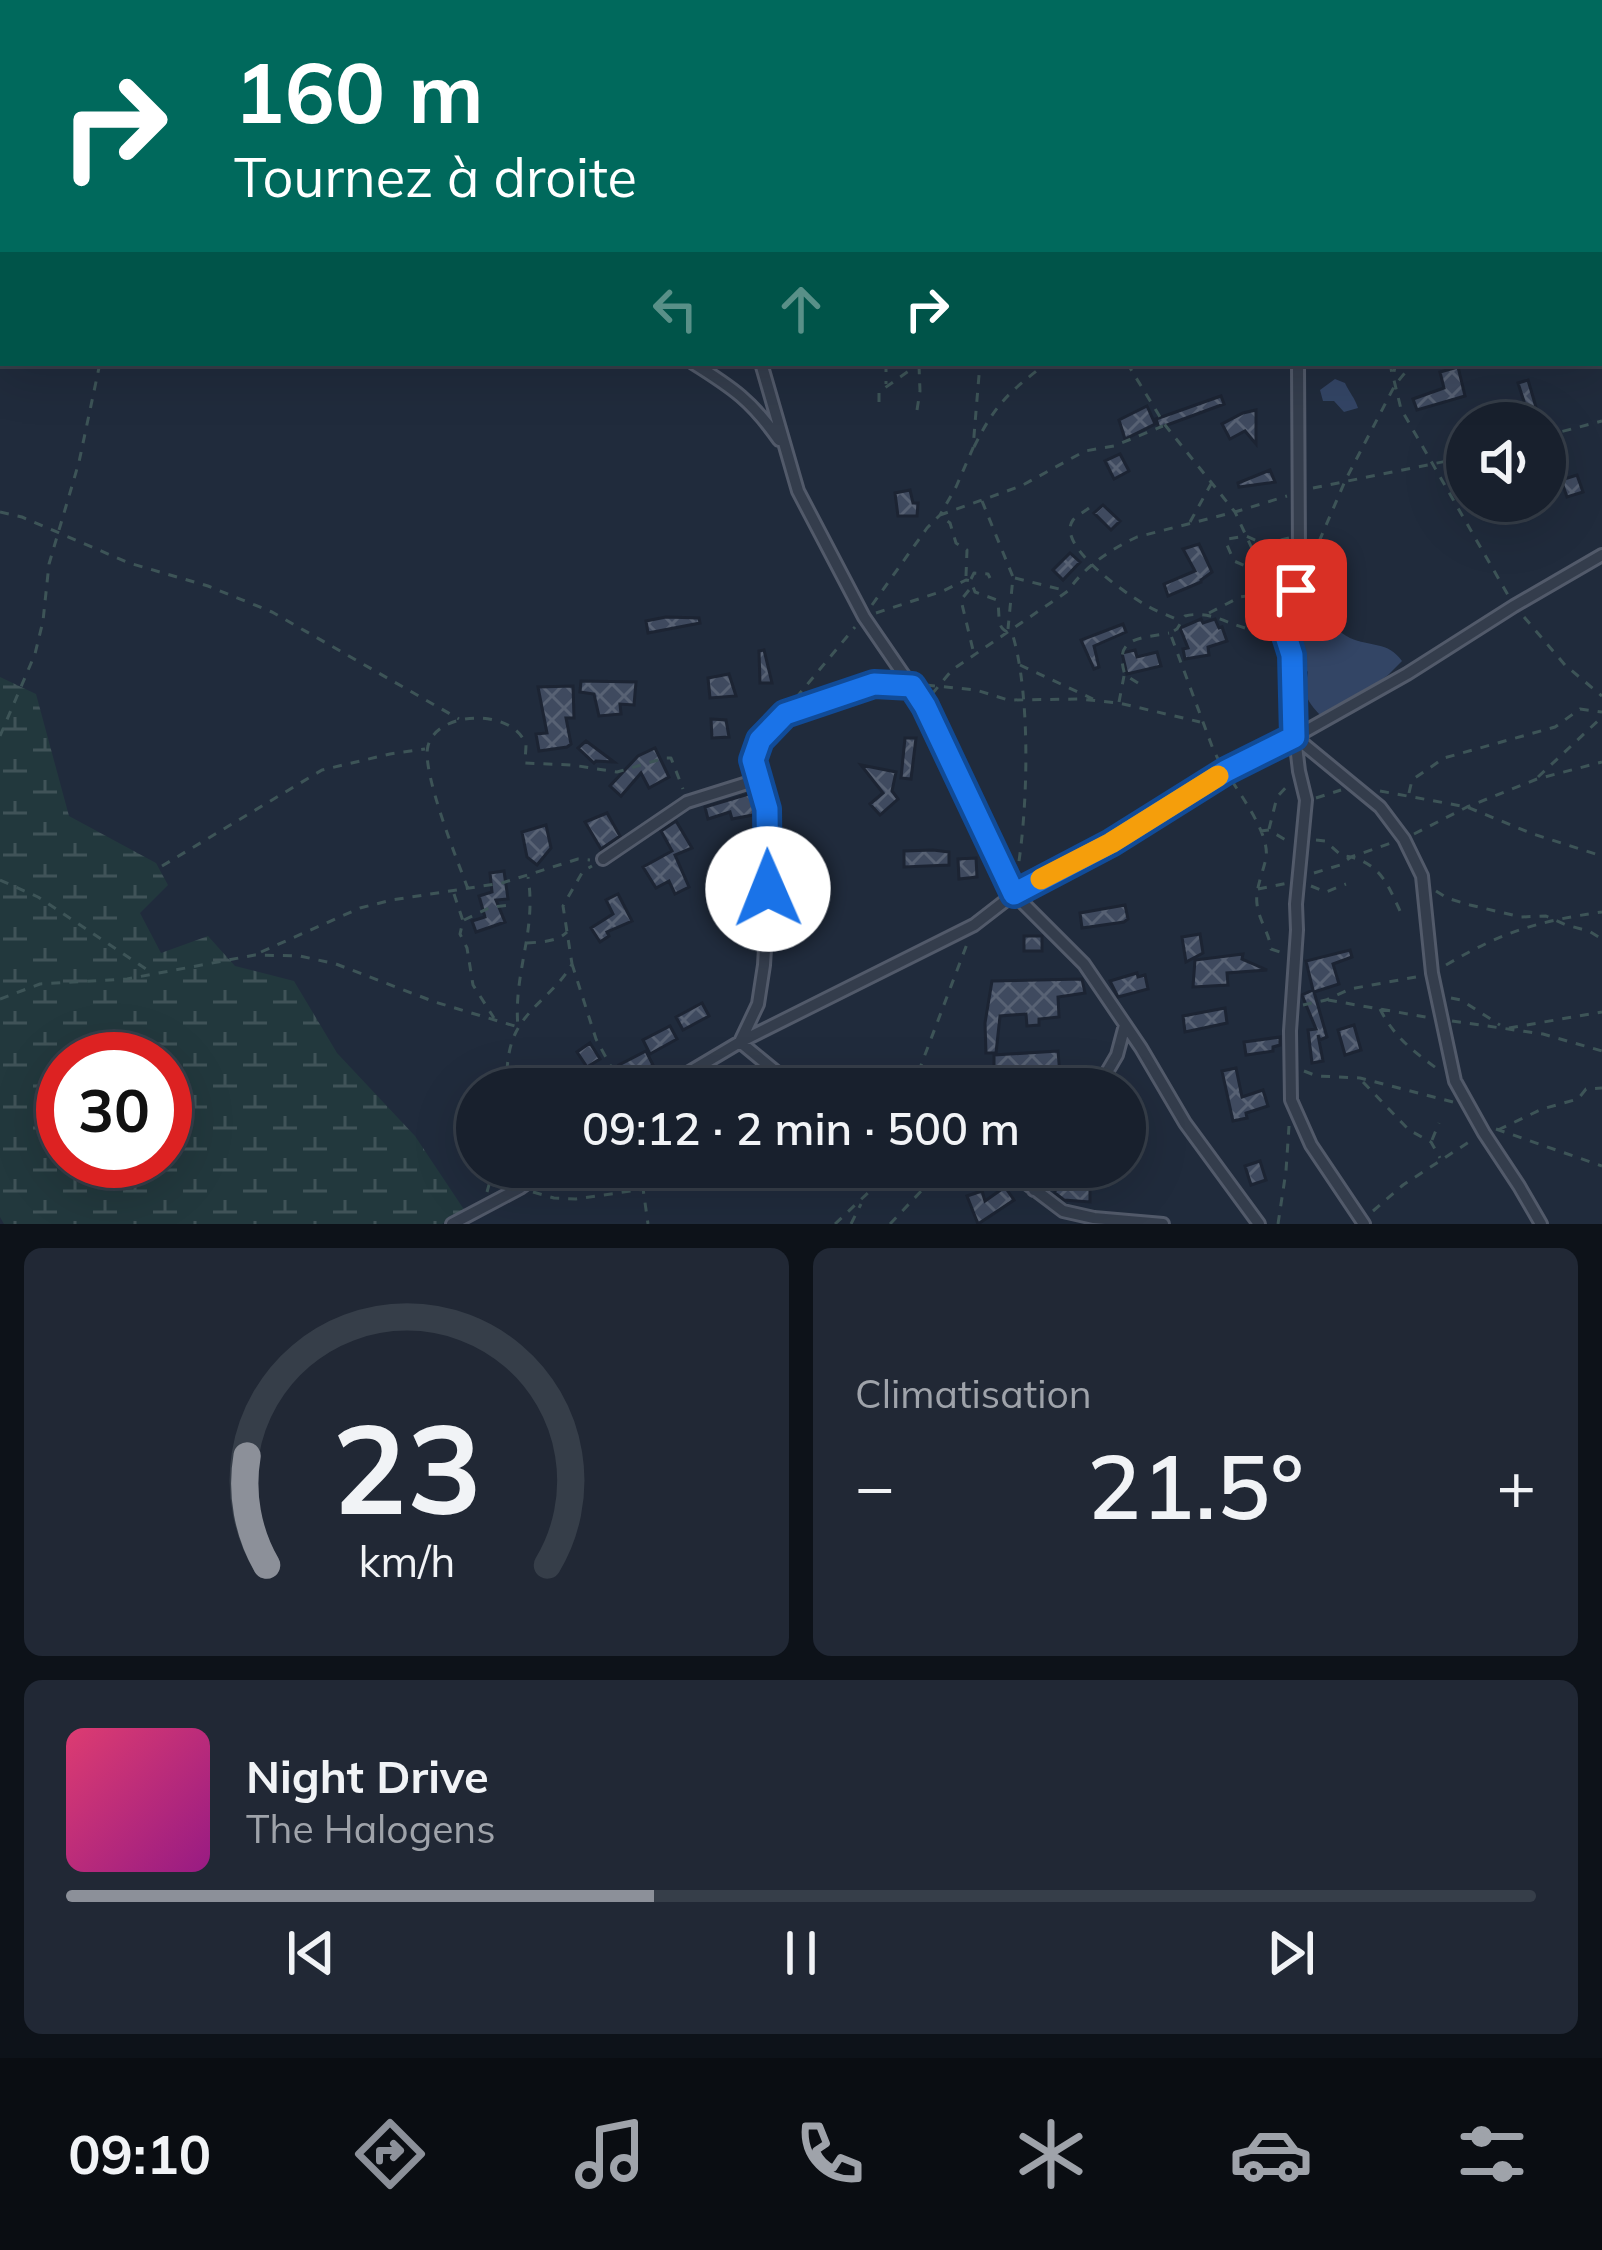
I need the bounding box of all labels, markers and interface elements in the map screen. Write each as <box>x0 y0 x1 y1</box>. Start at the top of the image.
text: 160 m <box>234 39 484 144</box>
icon: right <box>36 48 192 204</box>
text: Tournez à droite <box>234 143 637 211</box>
icon: left <box>642 276 708 342</box>
icon: ahead <box>768 276 834 342</box>
icon: right <box>894 276 960 342</box>
map controls <box>1446 402 1566 522</box>
button: sound <box>1446 402 1566 522</box>
pin <box>1245 539 1347 641</box>
icon: arrive <box>1263 557 1329 623</box>
position arrow <box>705 826 831 952</box>
speed limit sign: 30 <box>36 1032 192 1188</box>
text: 09:12 · 2 min · 500 m <box>582 1100 1020 1156</box>
text: Climatisation <box>855 1369 1092 1418</box>
text: 23 <box>332 1389 481 1545</box>
text: 21.5° <box>1087 1429 1304 1542</box>
text: − <box>855 1444 895 1527</box>
text: + <box>1496 1444 1536 1527</box>
text: km/h <box>358 1534 455 1588</box>
text: Night Drive <box>246 1748 489 1804</box>
text: The Halogens <box>246 1804 496 1853</box>
icon: previous <box>278 1920 344 1986</box>
icon: pause <box>768 1920 834 1986</box>
icon: next <box>1258 1920 1324 1986</box>
icon: directions <box>348 2112 432 2196</box>
icon: music <box>568 2112 652 2196</box>
icon: phone <box>788 2112 872 2196</box>
icon: climate <box>1009 2112 1093 2196</box>
icon: car <box>1229 2112 1313 2196</box>
icon: filters <box>1450 2112 1534 2196</box>
text: 09:10 <box>68 2120 211 2188</box>

